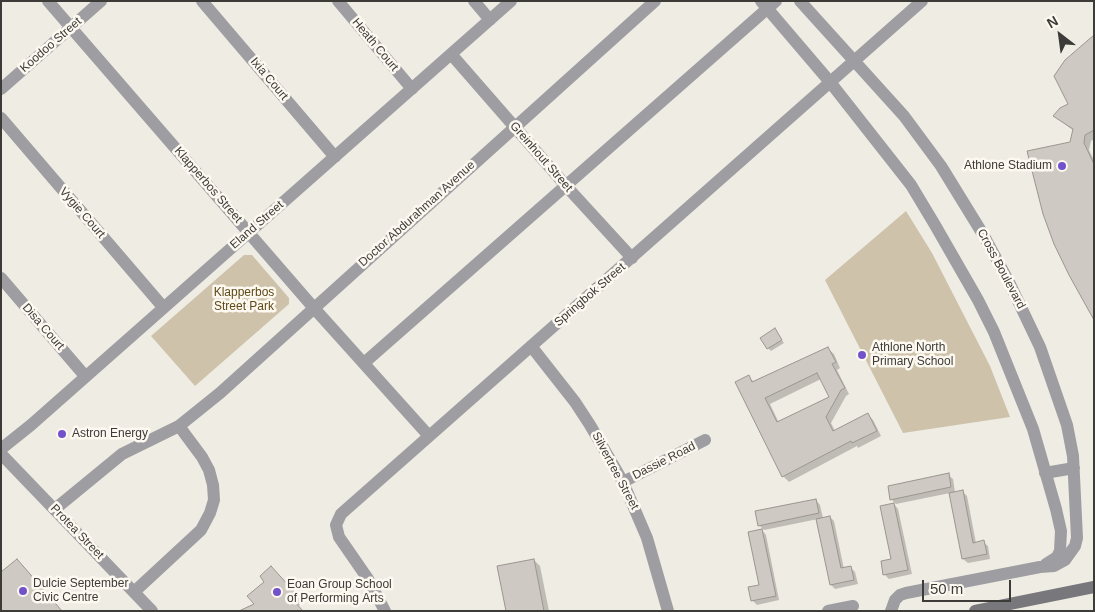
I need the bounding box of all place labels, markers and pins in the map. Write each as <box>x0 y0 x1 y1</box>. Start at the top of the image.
place label: Athlone Stadium <box>964 159 1052 173</box>
marker: Athlone Stadium <box>1056 160 1068 172</box>
place label: Athlone North Primary School <box>872 341 953 369</box>
marker: Athlone North Primary School <box>856 349 868 361</box>
place label: Astron Energy <box>72 427 148 441</box>
marker: Astron Energy <box>56 428 68 440</box>
place label: Dulcie September Civic Centre <box>33 577 128 605</box>
place label: Eoan Group School of Performing Arts <box>287 578 392 606</box>
marker: Dulcie September Civic Centre <box>17 585 29 597</box>
marker: Eoan Group School of Performing Arts <box>271 586 283 598</box>

